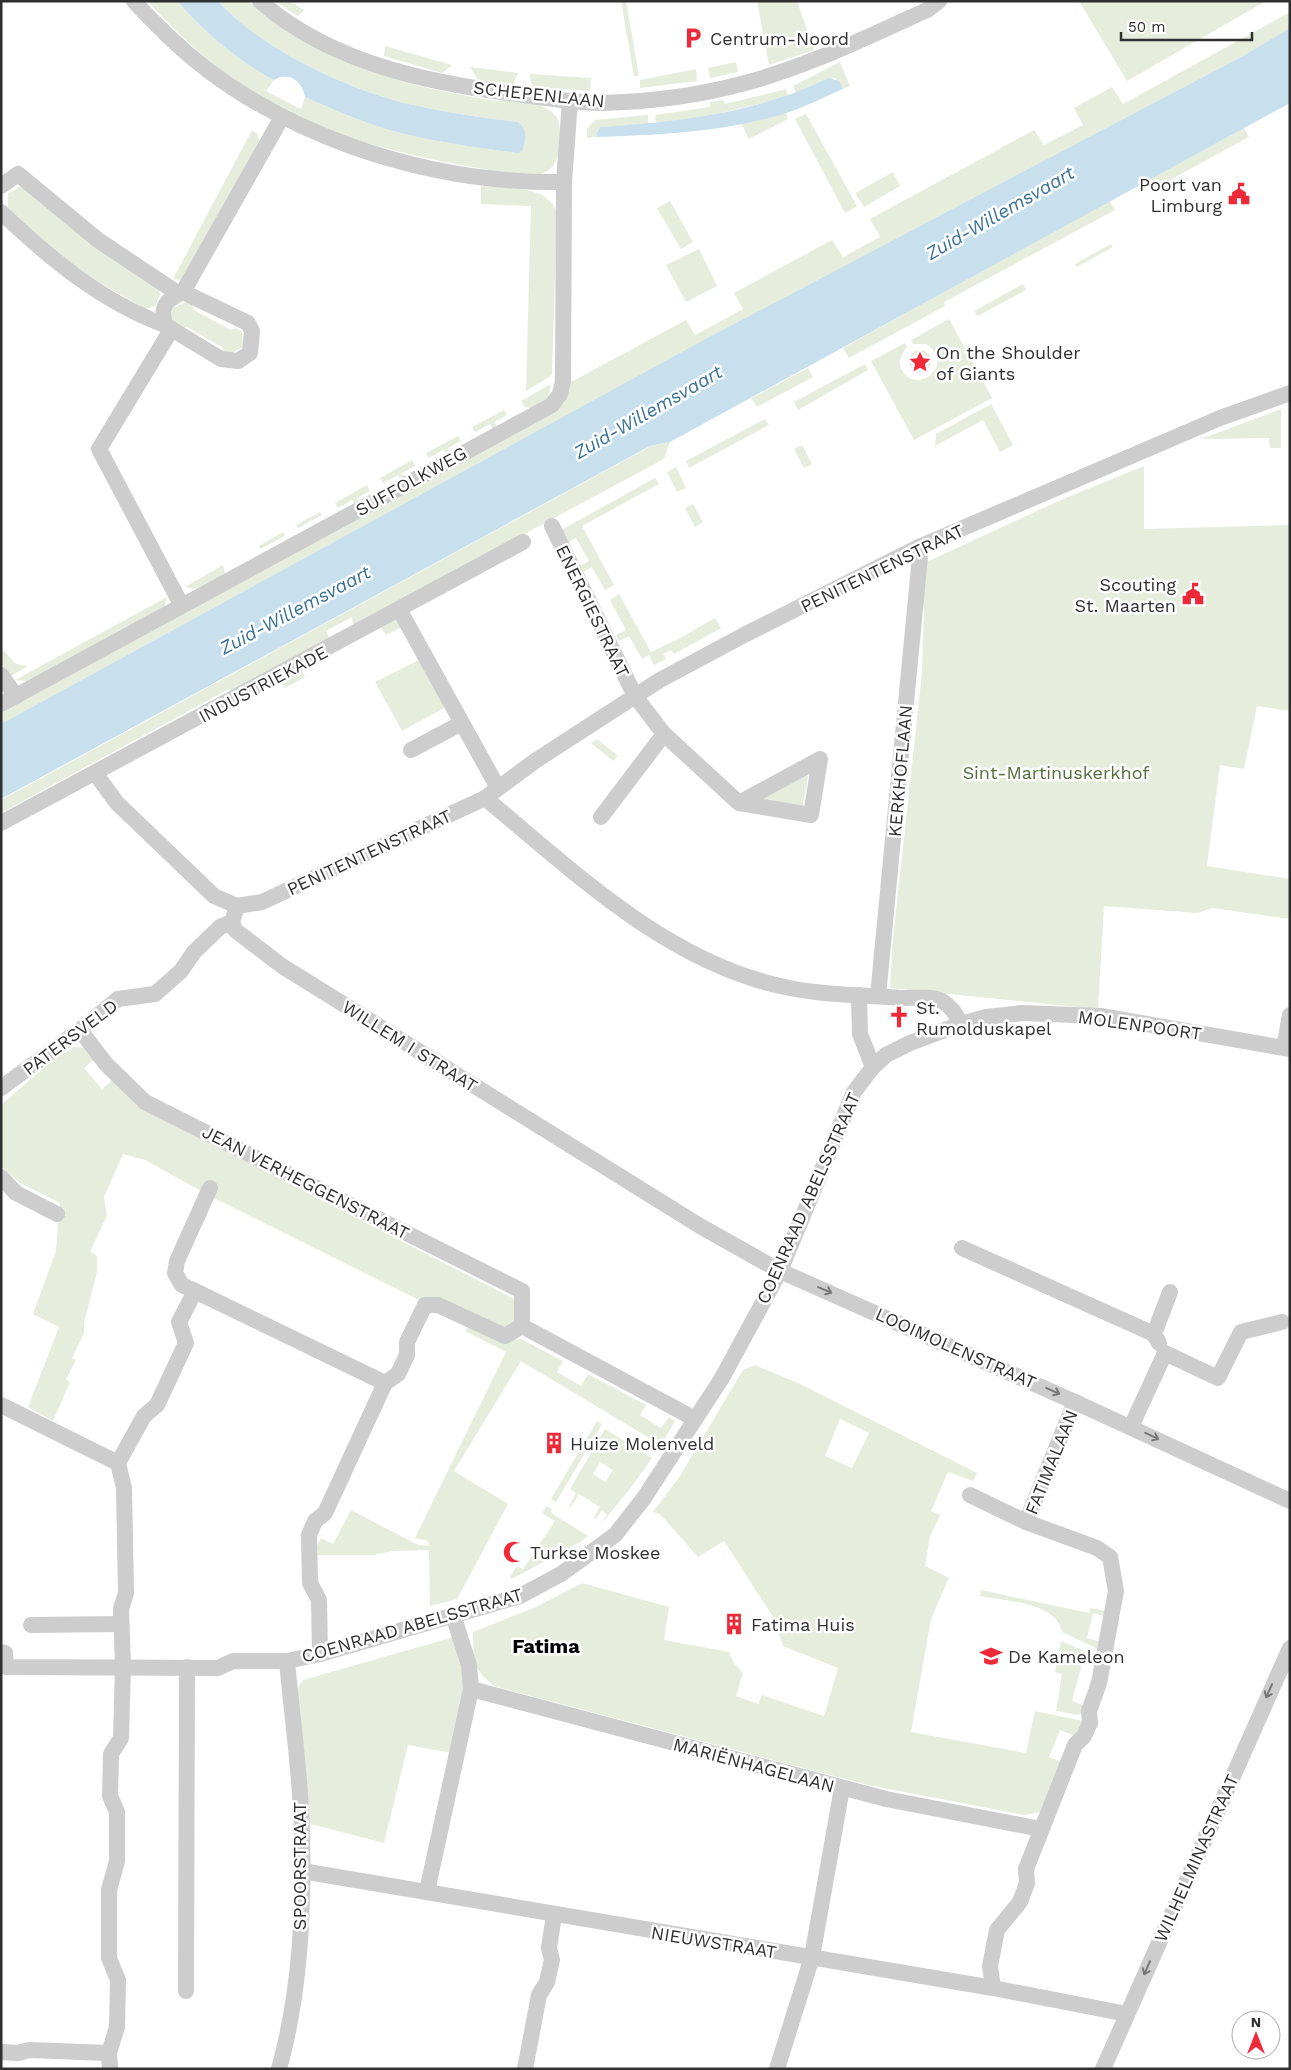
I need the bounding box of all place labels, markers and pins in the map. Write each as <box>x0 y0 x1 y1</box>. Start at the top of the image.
parking icon: Centrum-Noord <box>680 25 706 51</box>
place label: Centrum-Noord <box>710 28 849 49</box>
place label: Poort van Limburg <box>1139 174 1222 216</box>
public building icon: Poort van Limburg <box>1226 181 1252 207</box>
place label: On the Shoulder of Giants <box>936 342 1081 384</box>
place icon: On the Shoulder of Giants <box>907 349 933 375</box>
place label: Scouting St. Maarten <box>1074 574 1176 616</box>
public building icon: Scouting St. Maarten <box>1180 581 1206 607</box>
place label: St. Rumolduskapel <box>916 997 1052 1039</box>
church icon: St. Rumolduskapel <box>886 1004 912 1030</box>
building icon: Huize Molenveld <box>541 1430 567 1456</box>
place label: Huize Molenveld <box>570 1433 714 1454</box>
mosque icon: Turkse Moskee <box>501 1539 527 1565</box>
place label: Turkse Moskee <box>530 1542 660 1563</box>
building icon: Fatima Huis <box>721 1611 747 1637</box>
place label: Fatima Huis <box>751 1614 855 1635</box>
school or university icon: De Kameleon <box>978 1643 1004 1669</box>
place label: De Kameleon <box>1008 1646 1125 1667</box>

